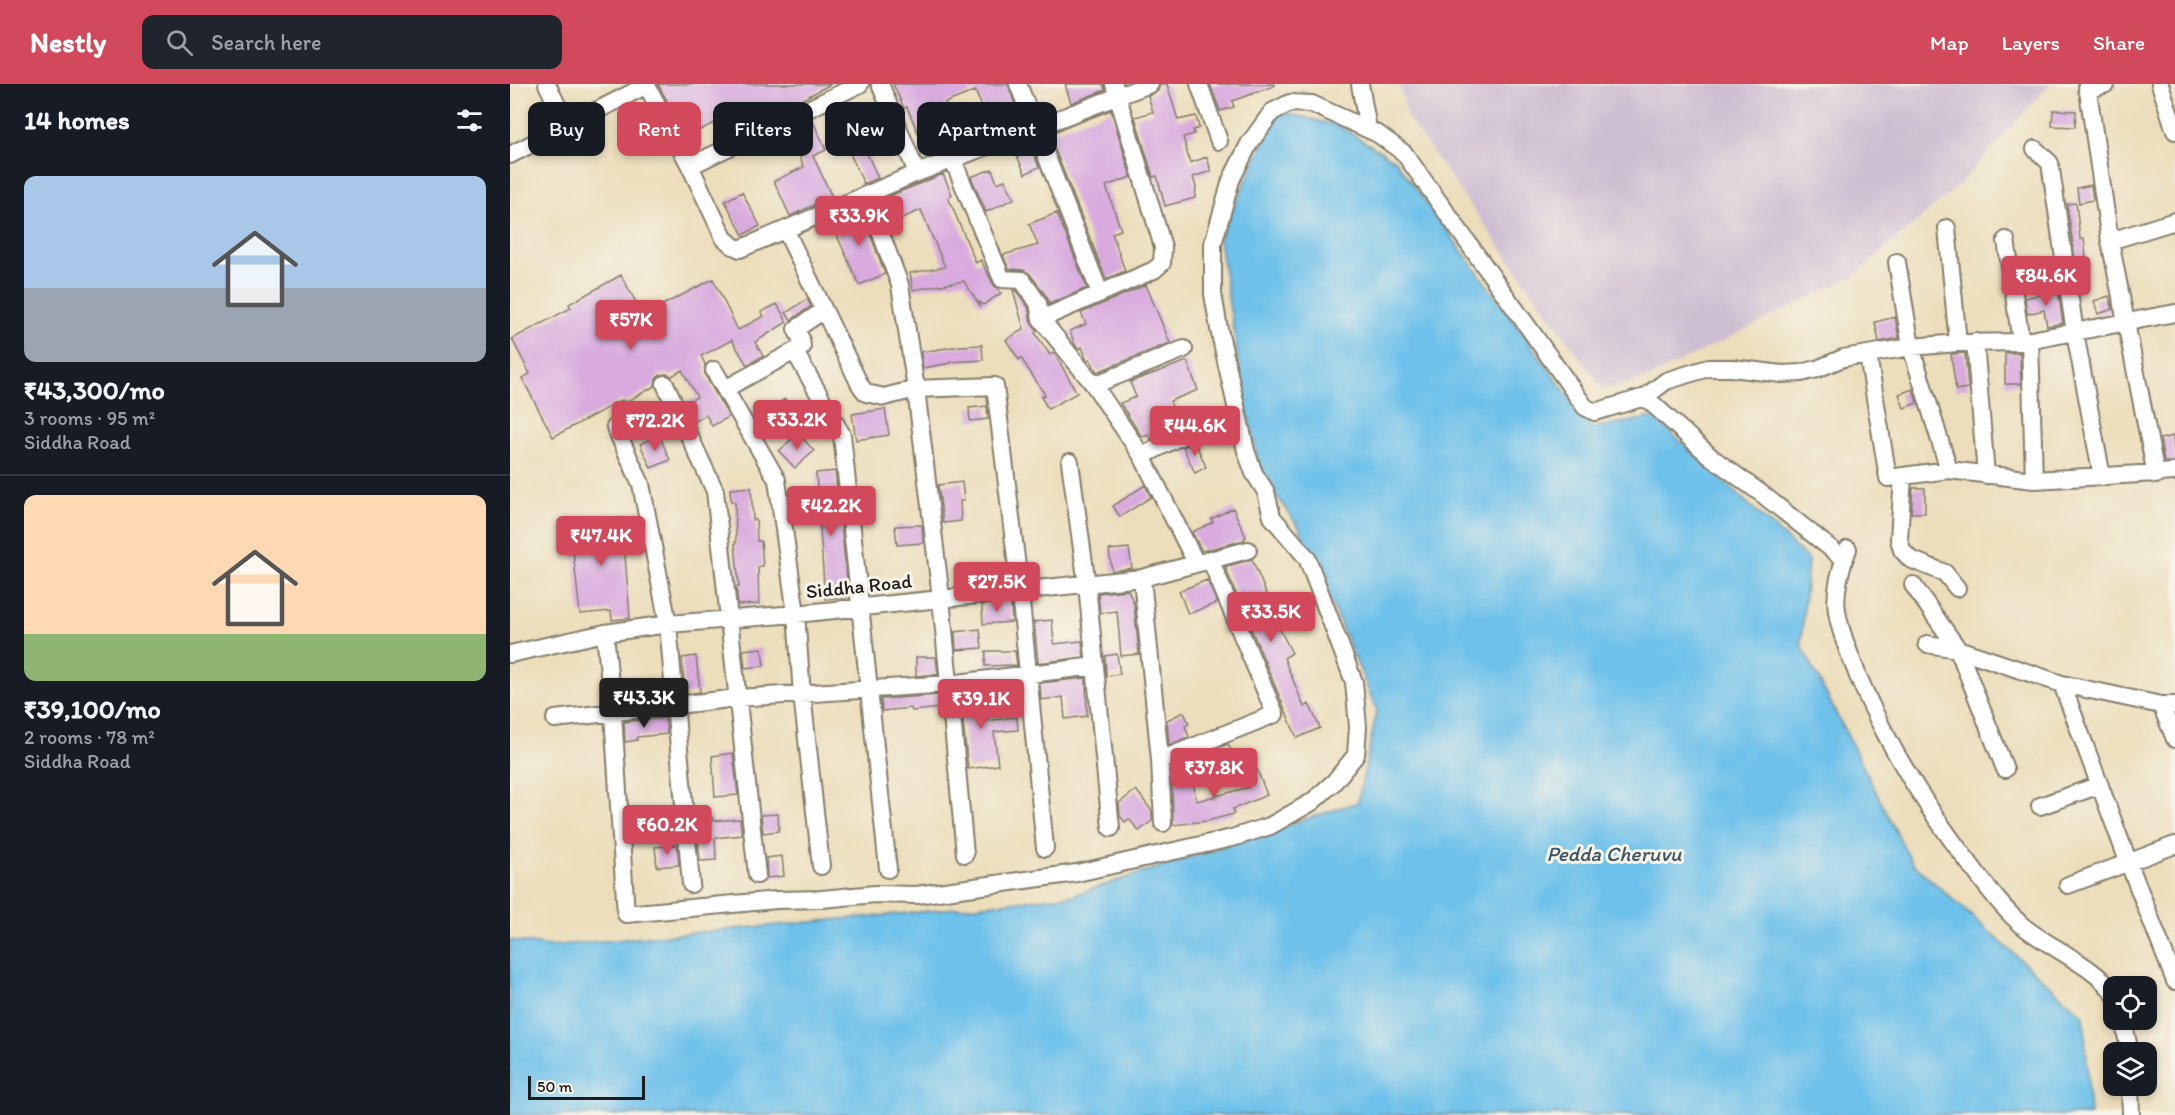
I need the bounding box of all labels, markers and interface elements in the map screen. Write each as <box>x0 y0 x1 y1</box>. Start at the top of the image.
search box <box>142 15 562 69</box>
text: Nestly <box>30 25 106 59</box>
icon: search <box>163 26 196 59</box>
text: Search here <box>211 29 322 56</box>
text: Map <box>1930 30 1969 55</box>
text: Layers <box>2002 30 2060 55</box>
text: Share <box>2093 30 2145 55</box>
chip: Buy <box>528 102 605 156</box>
chip: Rent <box>617 102 701 156</box>
chip: Filters <box>713 102 813 156</box>
chip: New <box>825 102 905 156</box>
chip: Apartment <box>917 102 1057 156</box>
text: 14 homes <box>24 104 130 136</box>
icon: filters <box>453 104 486 137</box>
pin: ₹33.9K <box>810 196 908 247</box>
text: ₹33.9K <box>829 203 889 227</box>
icon: home <box>201 215 309 323</box>
pin: ₹84.6K <box>1997 256 2095 307</box>
text: ₹84.6K <box>2015 263 2077 287</box>
pin: ₹57K <box>595 300 667 351</box>
text: ₹57K <box>610 307 652 331</box>
text: ₹43,300/mo <box>24 374 165 406</box>
pin: ₹33.2K <box>748 400 846 451</box>
pin: ₹72.2K <box>606 401 704 452</box>
text: 3 rooms · 95 m² <box>24 406 155 430</box>
pin: ₹44.6K <box>1146 406 1244 457</box>
text: ₹33.2K <box>767 407 827 431</box>
text: ₹72.2K <box>626 408 684 432</box>
text: ₹44.6K <box>1164 413 1226 437</box>
text: Siddha Road <box>24 430 131 454</box>
pin: ₹42.2K <box>782 486 880 537</box>
text: ₹42.2K <box>801 493 861 517</box>
pin: ₹47.4K <box>552 516 650 567</box>
text: ₹47.4K <box>570 523 632 547</box>
icon: home <box>201 534 309 642</box>
pin: ₹27.5K <box>948 562 1046 613</box>
street label: Siddha Road <box>805 568 913 604</box>
text: ₹27.5K <box>968 569 1026 593</box>
pin: ₹33.5K <box>1222 592 1320 643</box>
text: ₹33.5K <box>1241 599 1301 623</box>
pin: ₹43.3K <box>595 678 693 729</box>
pin: ₹39.1K <box>932 679 1030 730</box>
text: ₹43.3K <box>613 685 675 709</box>
text: ₹39.1K <box>952 686 1010 710</box>
text: ₹39,100/mo <box>24 693 161 725</box>
text: 2 rooms · 78 m² <box>24 725 155 749</box>
pin: ₹37.8K <box>1165 748 1263 799</box>
text: Siddha Road <box>24 749 131 773</box>
text: ₹37.8K <box>1184 755 1244 779</box>
pin: ₹60.2K <box>618 805 716 856</box>
text: ₹60.2K <box>637 812 697 836</box>
water label: Pedda Cheruvu <box>1546 841 1682 866</box>
map controls <box>2103 976 2157 1096</box>
button: locate <box>2103 976 2157 1030</box>
button: layers <box>2103 1042 2157 1096</box>
scale bar <box>528 1073 645 1100</box>
text: 50 m <box>537 1077 572 1096</box>

